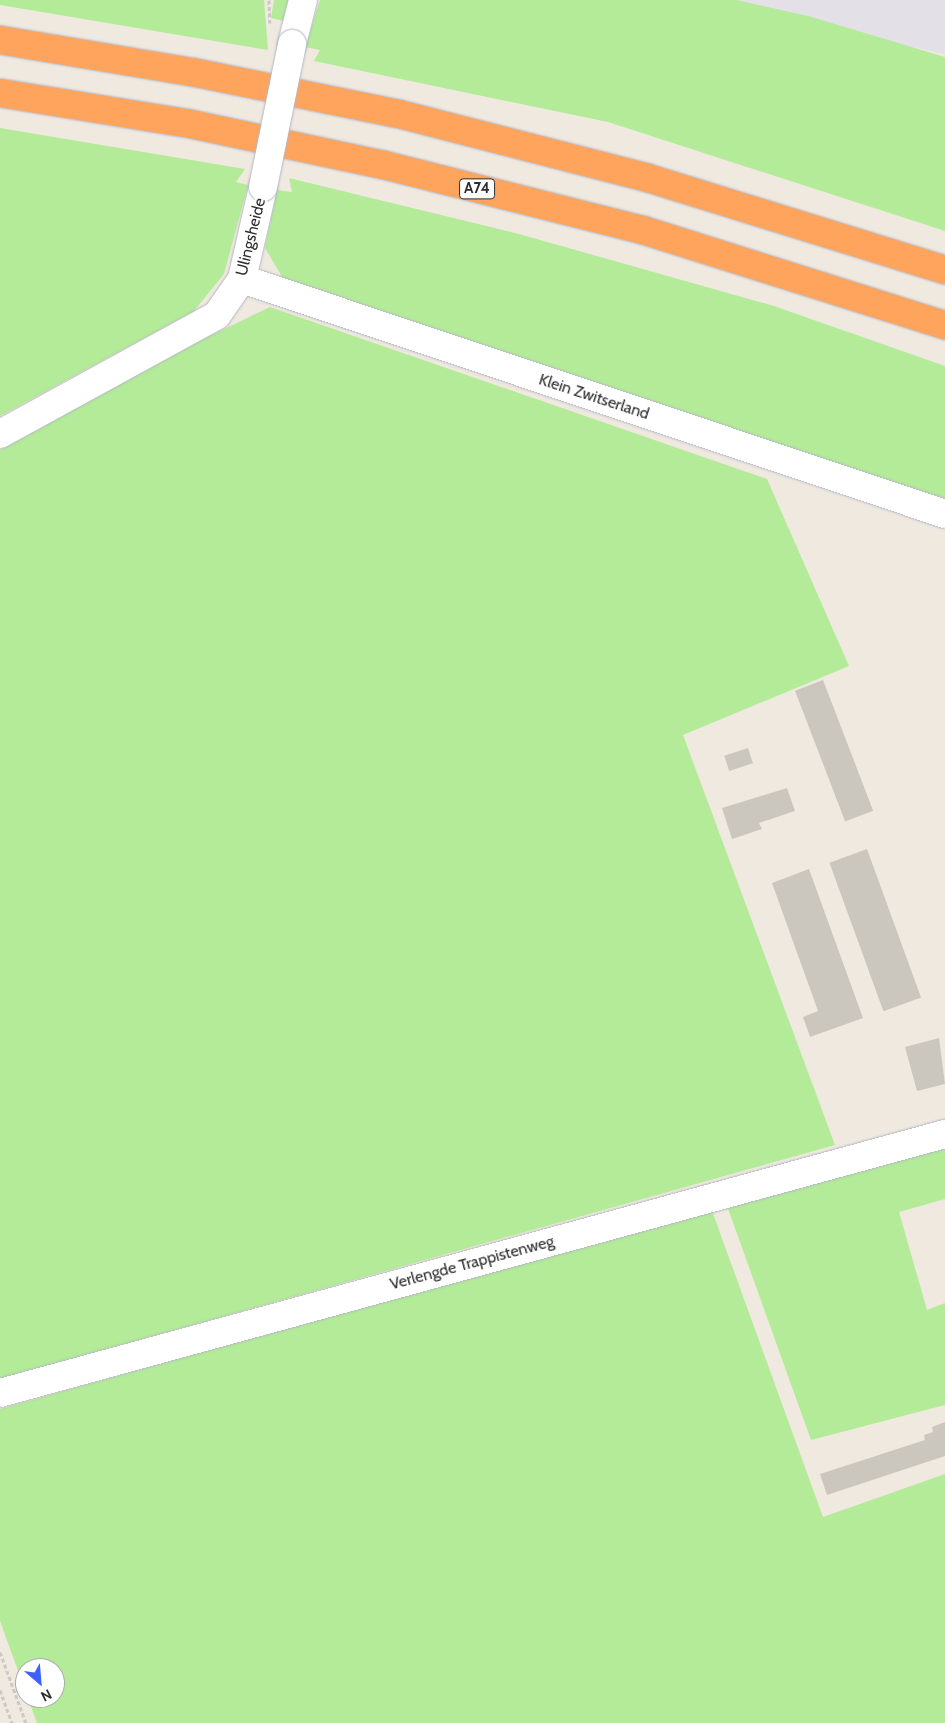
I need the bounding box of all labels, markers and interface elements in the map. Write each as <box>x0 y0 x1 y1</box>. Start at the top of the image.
road number: A74 <box>458 176 496 202</box>
street label: Ulingsheide <box>232 196 270 278</box>
street label: Klein Zwitserland <box>536 370 652 424</box>
street label: Verlengde Trappistenweg <box>388 1232 556 1294</box>
north arrow <box>15 1658 65 1708</box>
text: N <box>38 1685 55 1706</box>

